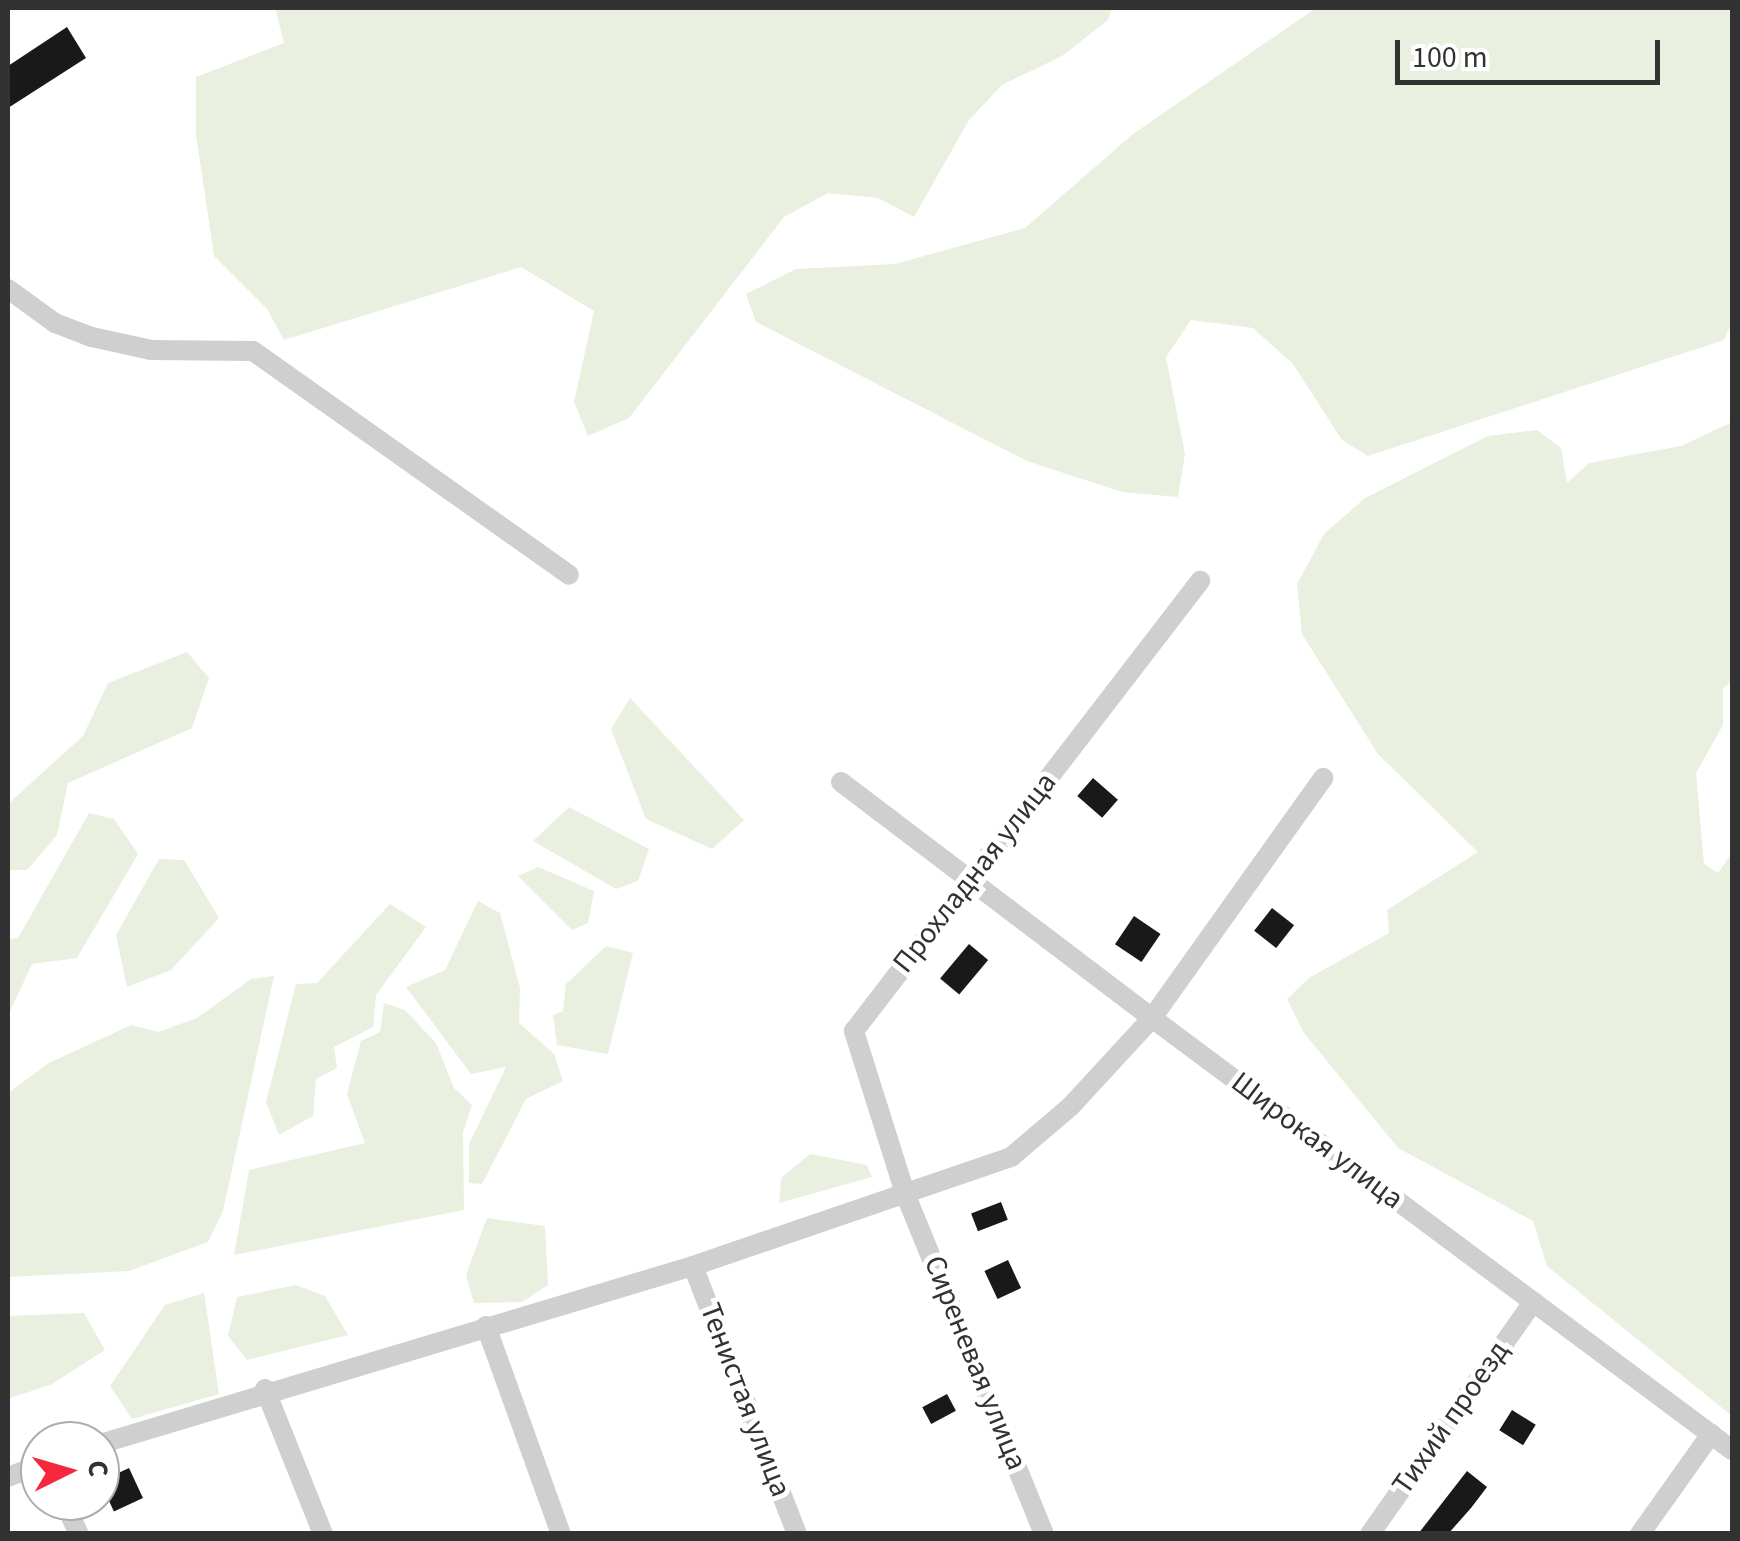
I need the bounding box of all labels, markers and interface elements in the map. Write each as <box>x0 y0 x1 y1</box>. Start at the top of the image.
scale bar <box>1400 20 1665 82</box>
text: 100 m <box>1412 36 1488 79</box>
street label: Прохладная улица <box>886 766 1064 980</box>
street label: Широкая улица <box>1224 1065 1410 1217</box>
street label: Сиреневая улица <box>916 1251 1034 1475</box>
street label: Тенистая улица <box>692 1298 798 1502</box>
street label: Тихий проезд <box>1385 1334 1517 1502</box>
north arrow <box>20 1421 120 1521</box>
text: С <box>77 1459 119 1478</box>

